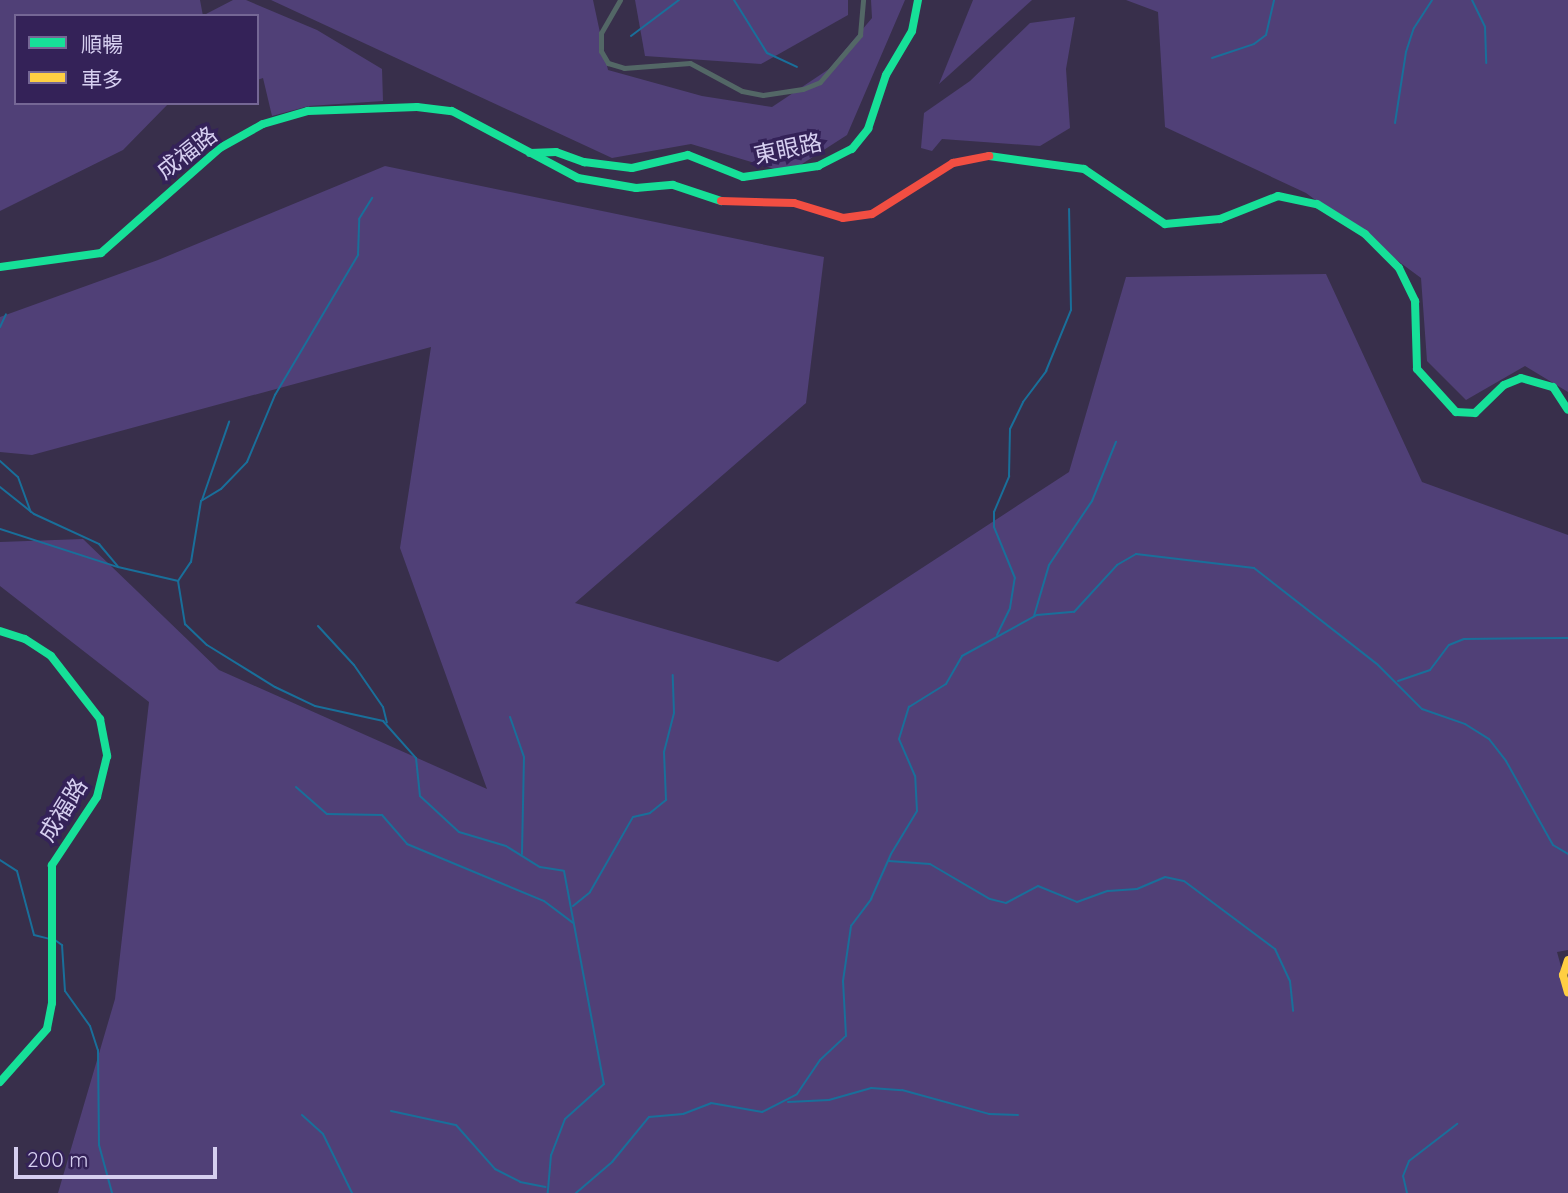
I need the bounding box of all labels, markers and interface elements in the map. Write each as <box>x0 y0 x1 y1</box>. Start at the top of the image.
legend <box>14 14 259 105</box>
text: 順暢 <box>81 31 123 57</box>
text: 車多 <box>81 66 123 92</box>
street label: 成福路 <box>151 121 223 185</box>
street label: 東眼路 <box>751 128 825 170</box>
street label: 成福路 <box>33 773 93 847</box>
scale bar <box>18 1134 220 1178</box>
text: 200 m <box>27 1146 89 1172</box>

